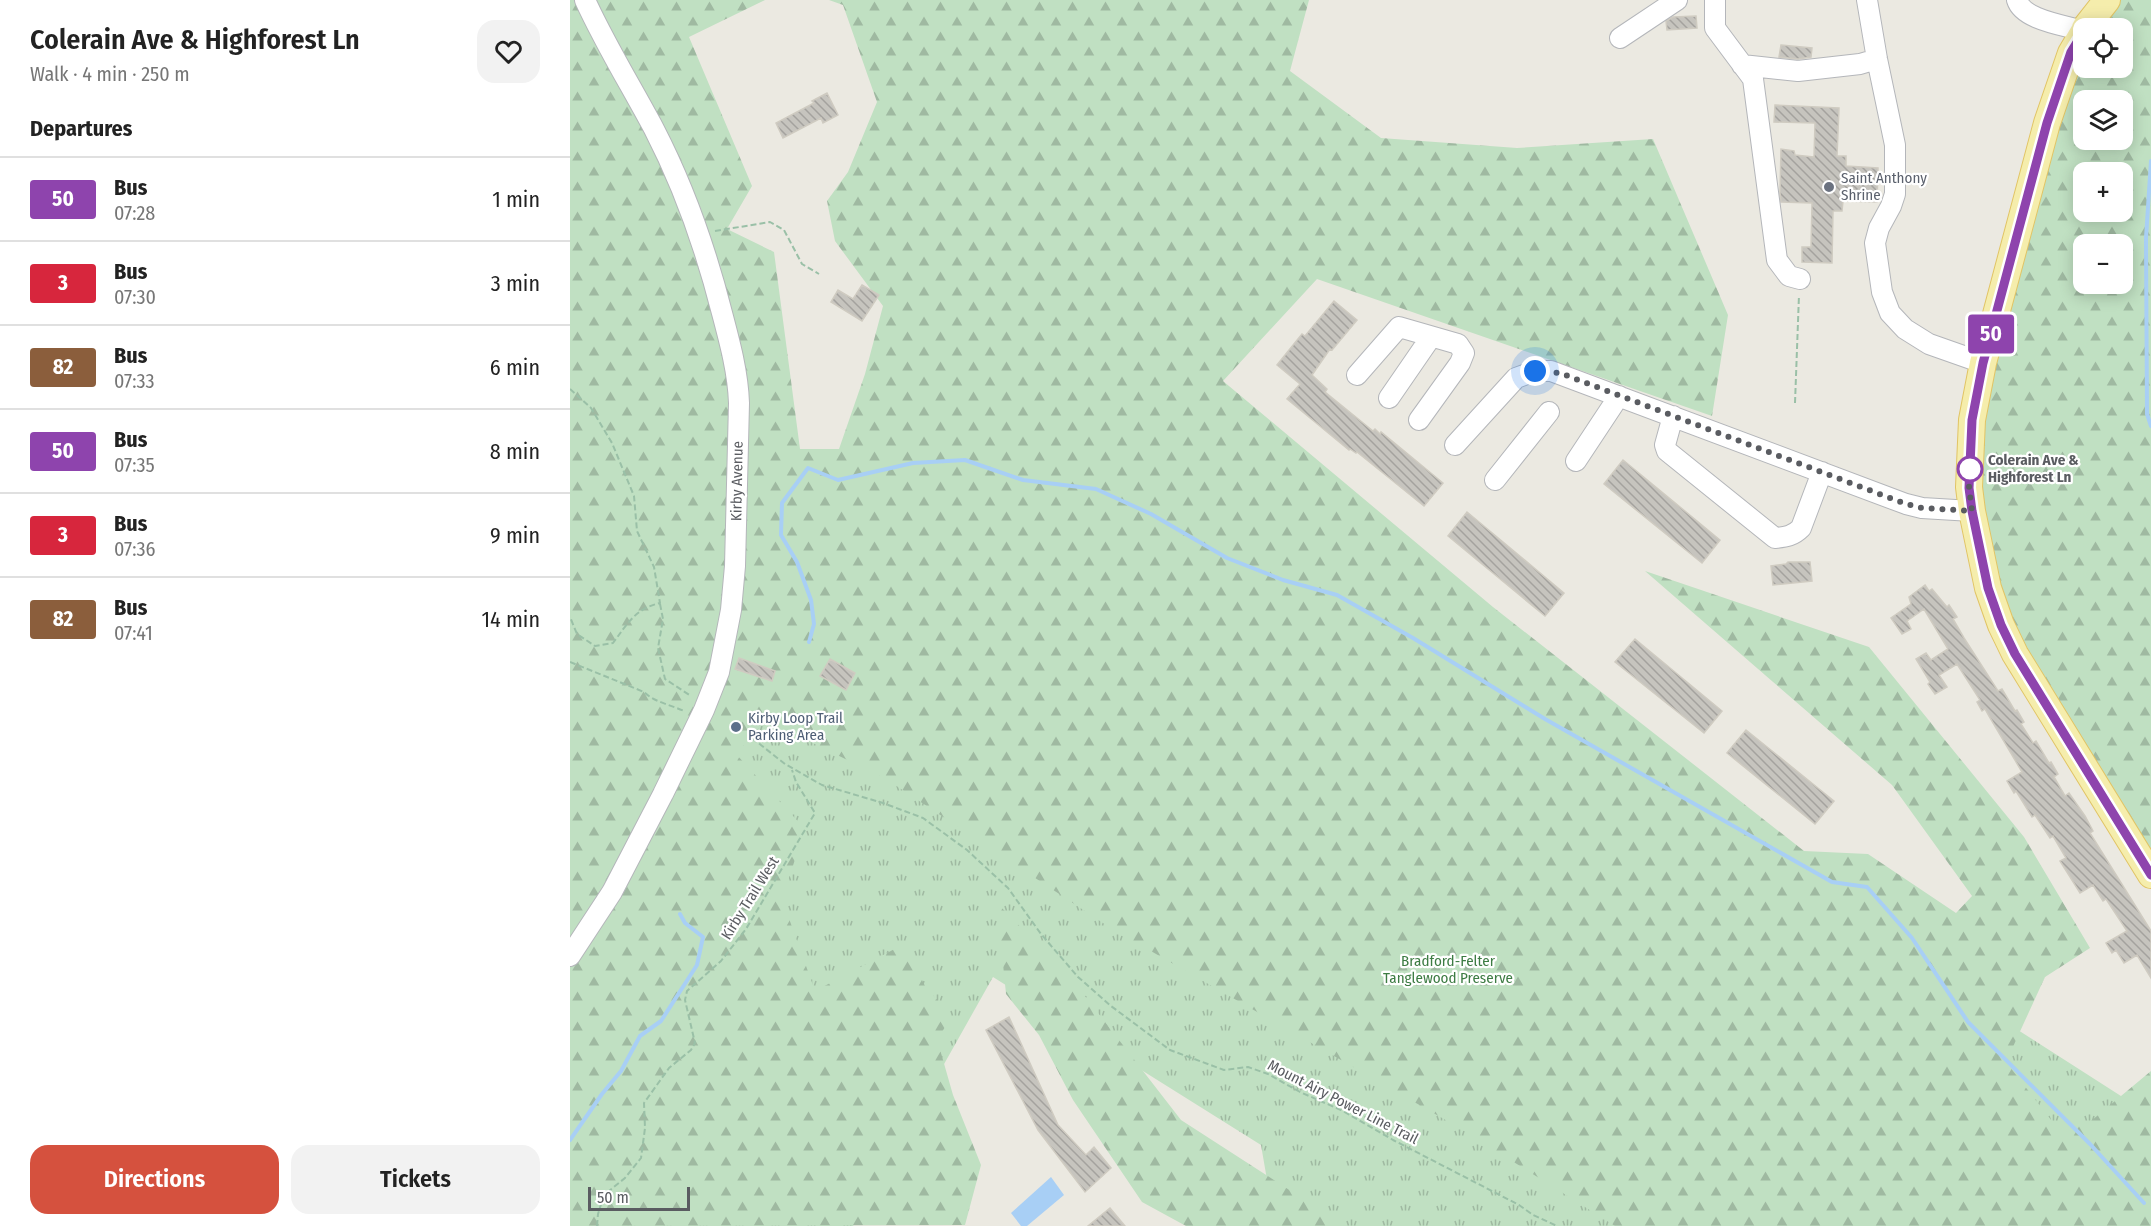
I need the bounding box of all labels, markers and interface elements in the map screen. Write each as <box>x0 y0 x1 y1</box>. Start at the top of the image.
map controls <box>2073 18 2133 294</box>
button: locate <box>2073 18 2133 78</box>
button: heart <box>477 20 540 83</box>
text: Colerain Ave & Highforest Ln <box>30 23 360 56</box>
text: Walk · 4 min · 250 m <box>30 62 190 86</box>
button: layers <box>2073 90 2133 150</box>
text: Departures <box>30 115 132 142</box>
button: + <box>2073 162 2133 222</box>
place label: Saint Anthony Shrine <box>1841 169 1927 204</box>
text: Bus <box>114 174 147 201</box>
marker: Saint Anthony Shrine <box>1822 180 1836 194</box>
text: 50 <box>52 186 74 212</box>
text: 1 min <box>492 186 540 213</box>
text: 07:28 <box>114 201 155 225</box>
button: − <box>2073 234 2133 294</box>
text: Bus <box>114 258 147 285</box>
text: 3 <box>58 270 68 296</box>
text: 3 min <box>491 270 540 297</box>
text: 07:30 <box>114 285 156 309</box>
line badge: 50 <box>1964 314 2018 354</box>
text: 50 <box>1980 321 2002 347</box>
text: Bus <box>114 342 147 369</box>
text: 82 <box>53 354 73 380</box>
text: 6 min <box>490 354 540 381</box>
your location <box>1520 356 1550 386</box>
text: 07:33 <box>114 369 155 393</box>
text: Bus <box>114 426 147 453</box>
text: 50 <box>52 438 74 464</box>
text: 8 min <box>490 438 540 465</box>
street label: Kirby Avenue <box>727 441 747 521</box>
place label: Colerain Ave & Highforest Ln <box>1988 451 2079 486</box>
text: 07:35 <box>114 453 155 477</box>
marker: Colerain Ave & Highforest Ln <box>1957 456 1983 482</box>
text: Bus <box>114 510 147 537</box>
text: 3 <box>58 522 68 548</box>
text: 9 min <box>490 522 540 549</box>
text: 07:36 <box>114 537 156 561</box>
text: Bus <box>114 594 147 621</box>
text: 82 <box>53 606 73 632</box>
text: 14 min <box>482 606 540 633</box>
text: 07:41 <box>114 621 153 645</box>
place label: Kirby Loop Trail Parking Area <box>748 709 843 744</box>
marker: Kirby Loop Trail Parking Area <box>729 720 743 734</box>
street label: Kirby Trail West <box>717 853 783 943</box>
park label: Bradford-Felter Tanglewood Preserve <box>1383 952 1513 987</box>
street label: Mount Airy Power Line Trail <box>1265 1056 1421 1148</box>
button: Directions <box>30 1145 279 1214</box>
button: Tickets <box>291 1145 540 1214</box>
scale bar <box>588 1184 690 1212</box>
text: 50 m <box>597 1188 629 1207</box>

